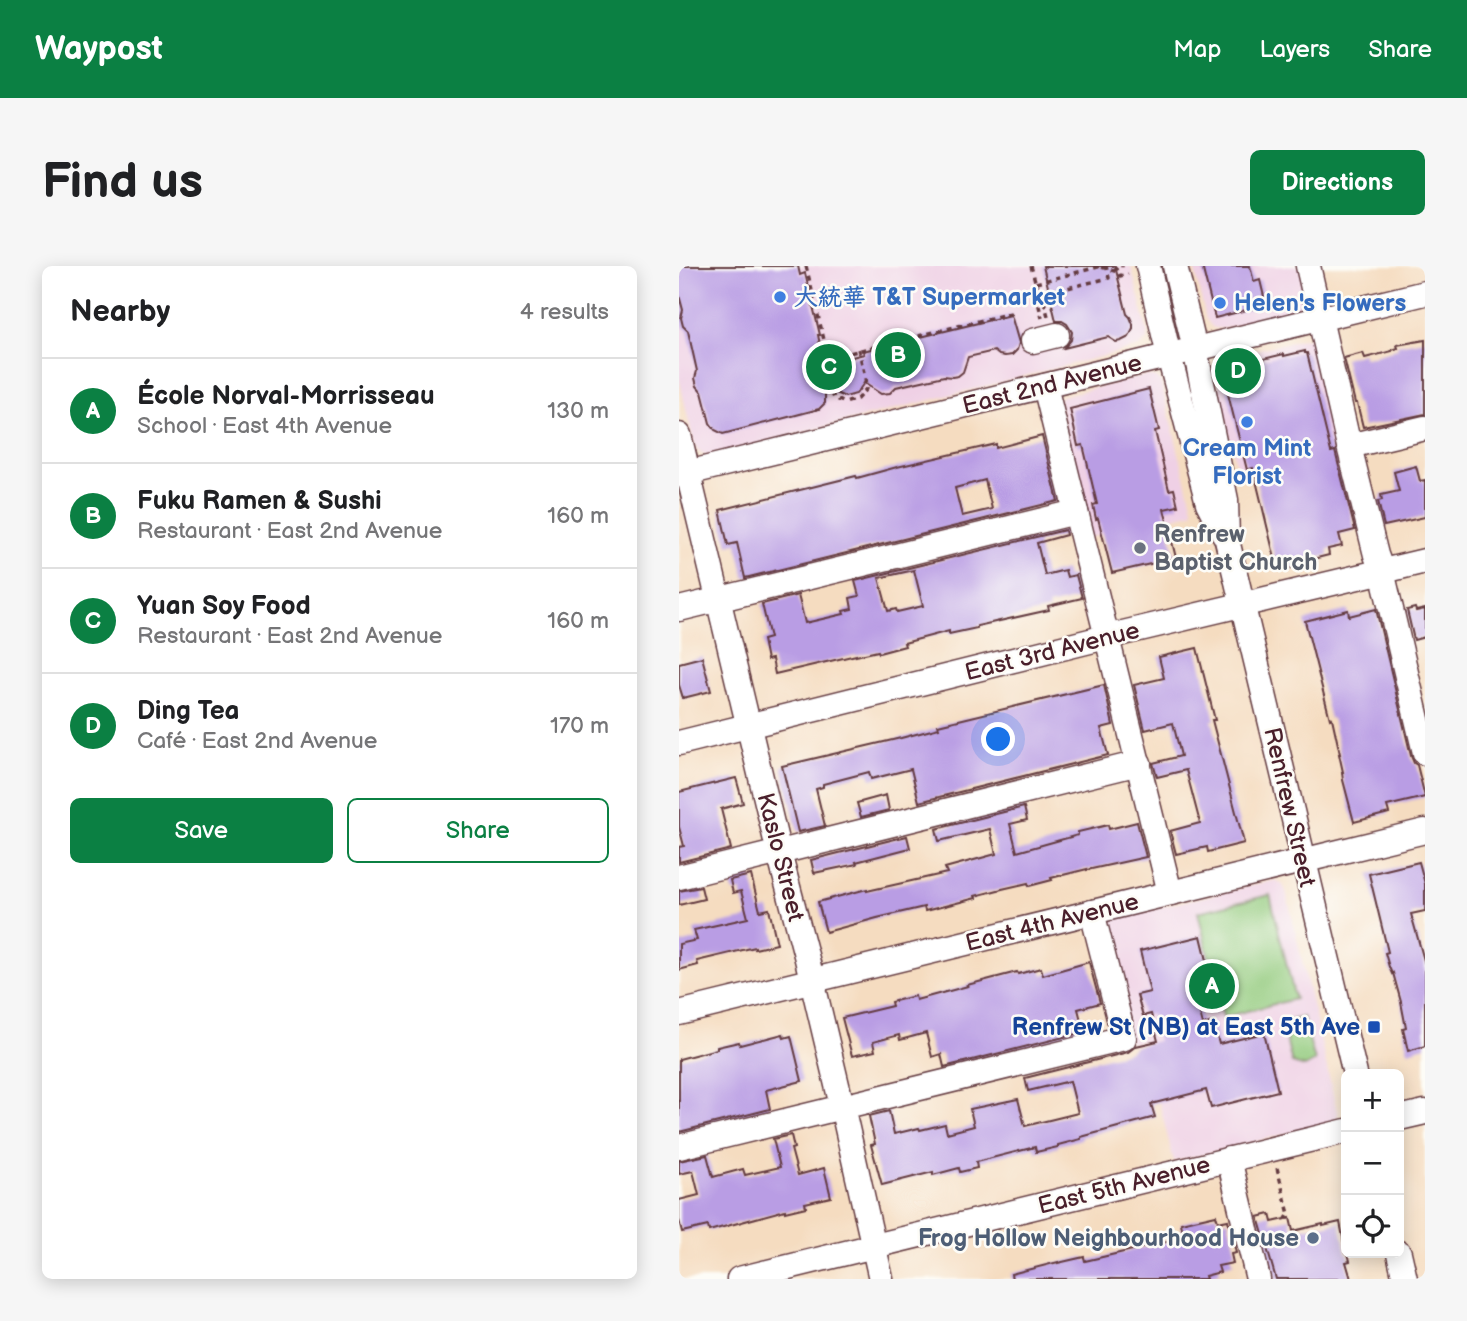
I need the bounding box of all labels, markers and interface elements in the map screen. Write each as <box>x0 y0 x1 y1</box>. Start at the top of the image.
text: Waypost <box>35 29 163 69</box>
text: Map <box>1173 35 1221 64</box>
text: Layers <box>1259 35 1330 64</box>
text: Share <box>1368 35 1432 64</box>
button: Directions <box>1250 150 1425 215</box>
text: Find us <box>42 153 203 212</box>
place label: 大統華 T&T Supermarket <box>794 283 1065 312</box>
marker: 大統華 T&T Supermarket <box>772 289 788 305</box>
place label: Helen's Flowers <box>1234 289 1407 318</box>
text: Nearby <box>70 294 170 330</box>
marker: Helen's Flowers <box>1212 295 1228 311</box>
text: 4 results <box>520 298 609 326</box>
pin: B <box>875 329 921 381</box>
pin: C <box>806 341 852 393</box>
pin: D <box>1215 345 1261 397</box>
street label: East 2nd Avenue <box>960 348 1145 421</box>
text: École Norval-Morrisseau <box>137 381 435 412</box>
text: A <box>86 397 100 425</box>
text: 130 m <box>547 397 609 425</box>
text: School · East 4th Avenue <box>137 412 392 440</box>
marker: Cream Mint Florist <box>1239 414 1255 430</box>
place label: Cream Mint Florist <box>1183 434 1311 491</box>
text: Fuku Ramen & Sushi <box>137 486 382 517</box>
text: B <box>85 502 101 530</box>
text: 160 m <box>547 502 609 530</box>
text: Restaurant · East 2nd Avenue <box>137 517 442 545</box>
place label: Renfrew Baptist Church <box>1154 520 1317 577</box>
marker: Renfrew Baptist Church <box>1132 540 1148 556</box>
text: Yuan Soy Food <box>137 591 311 622</box>
text: C <box>85 607 101 635</box>
text: 160 m <box>547 607 609 635</box>
street label: East 3rd Avenue <box>962 616 1142 687</box>
text: Restaurant · East 2nd Avenue <box>137 622 442 650</box>
text: Ding Tea <box>137 696 240 727</box>
text: D <box>85 712 101 740</box>
text: 170 m <box>550 712 609 740</box>
your location <box>981 722 1015 756</box>
street label: Renfrew Street <box>1257 724 1322 890</box>
text: Café · East 2nd Avenue <box>137 727 377 755</box>
street label: Kaslo Street <box>751 790 811 925</box>
button: Save <box>70 798 333 863</box>
button: Share <box>347 798 609 863</box>
street label: East 4th Avenue <box>963 887 1142 958</box>
pin: A <box>1189 960 1235 1012</box>
place label: Renfrew St (NB) at East 5th Ave <box>1012 1013 1360 1042</box>
marker: Renfrew St (NB) at East 5th Ave <box>1366 1019 1382 1035</box>
map controls <box>1341 1069 1404 1258</box>
button: + <box>1341 1069 1404 1132</box>
button: − <box>1341 1132 1404 1195</box>
street label: East 5th Avenue <box>1035 1150 1213 1221</box>
button: locate <box>1341 1195 1404 1258</box>
place label: Frog Hollow Neighbourhood House <box>918 1224 1299 1253</box>
marker: Frog Hollow Neighbourhood House <box>1305 1230 1321 1246</box>

